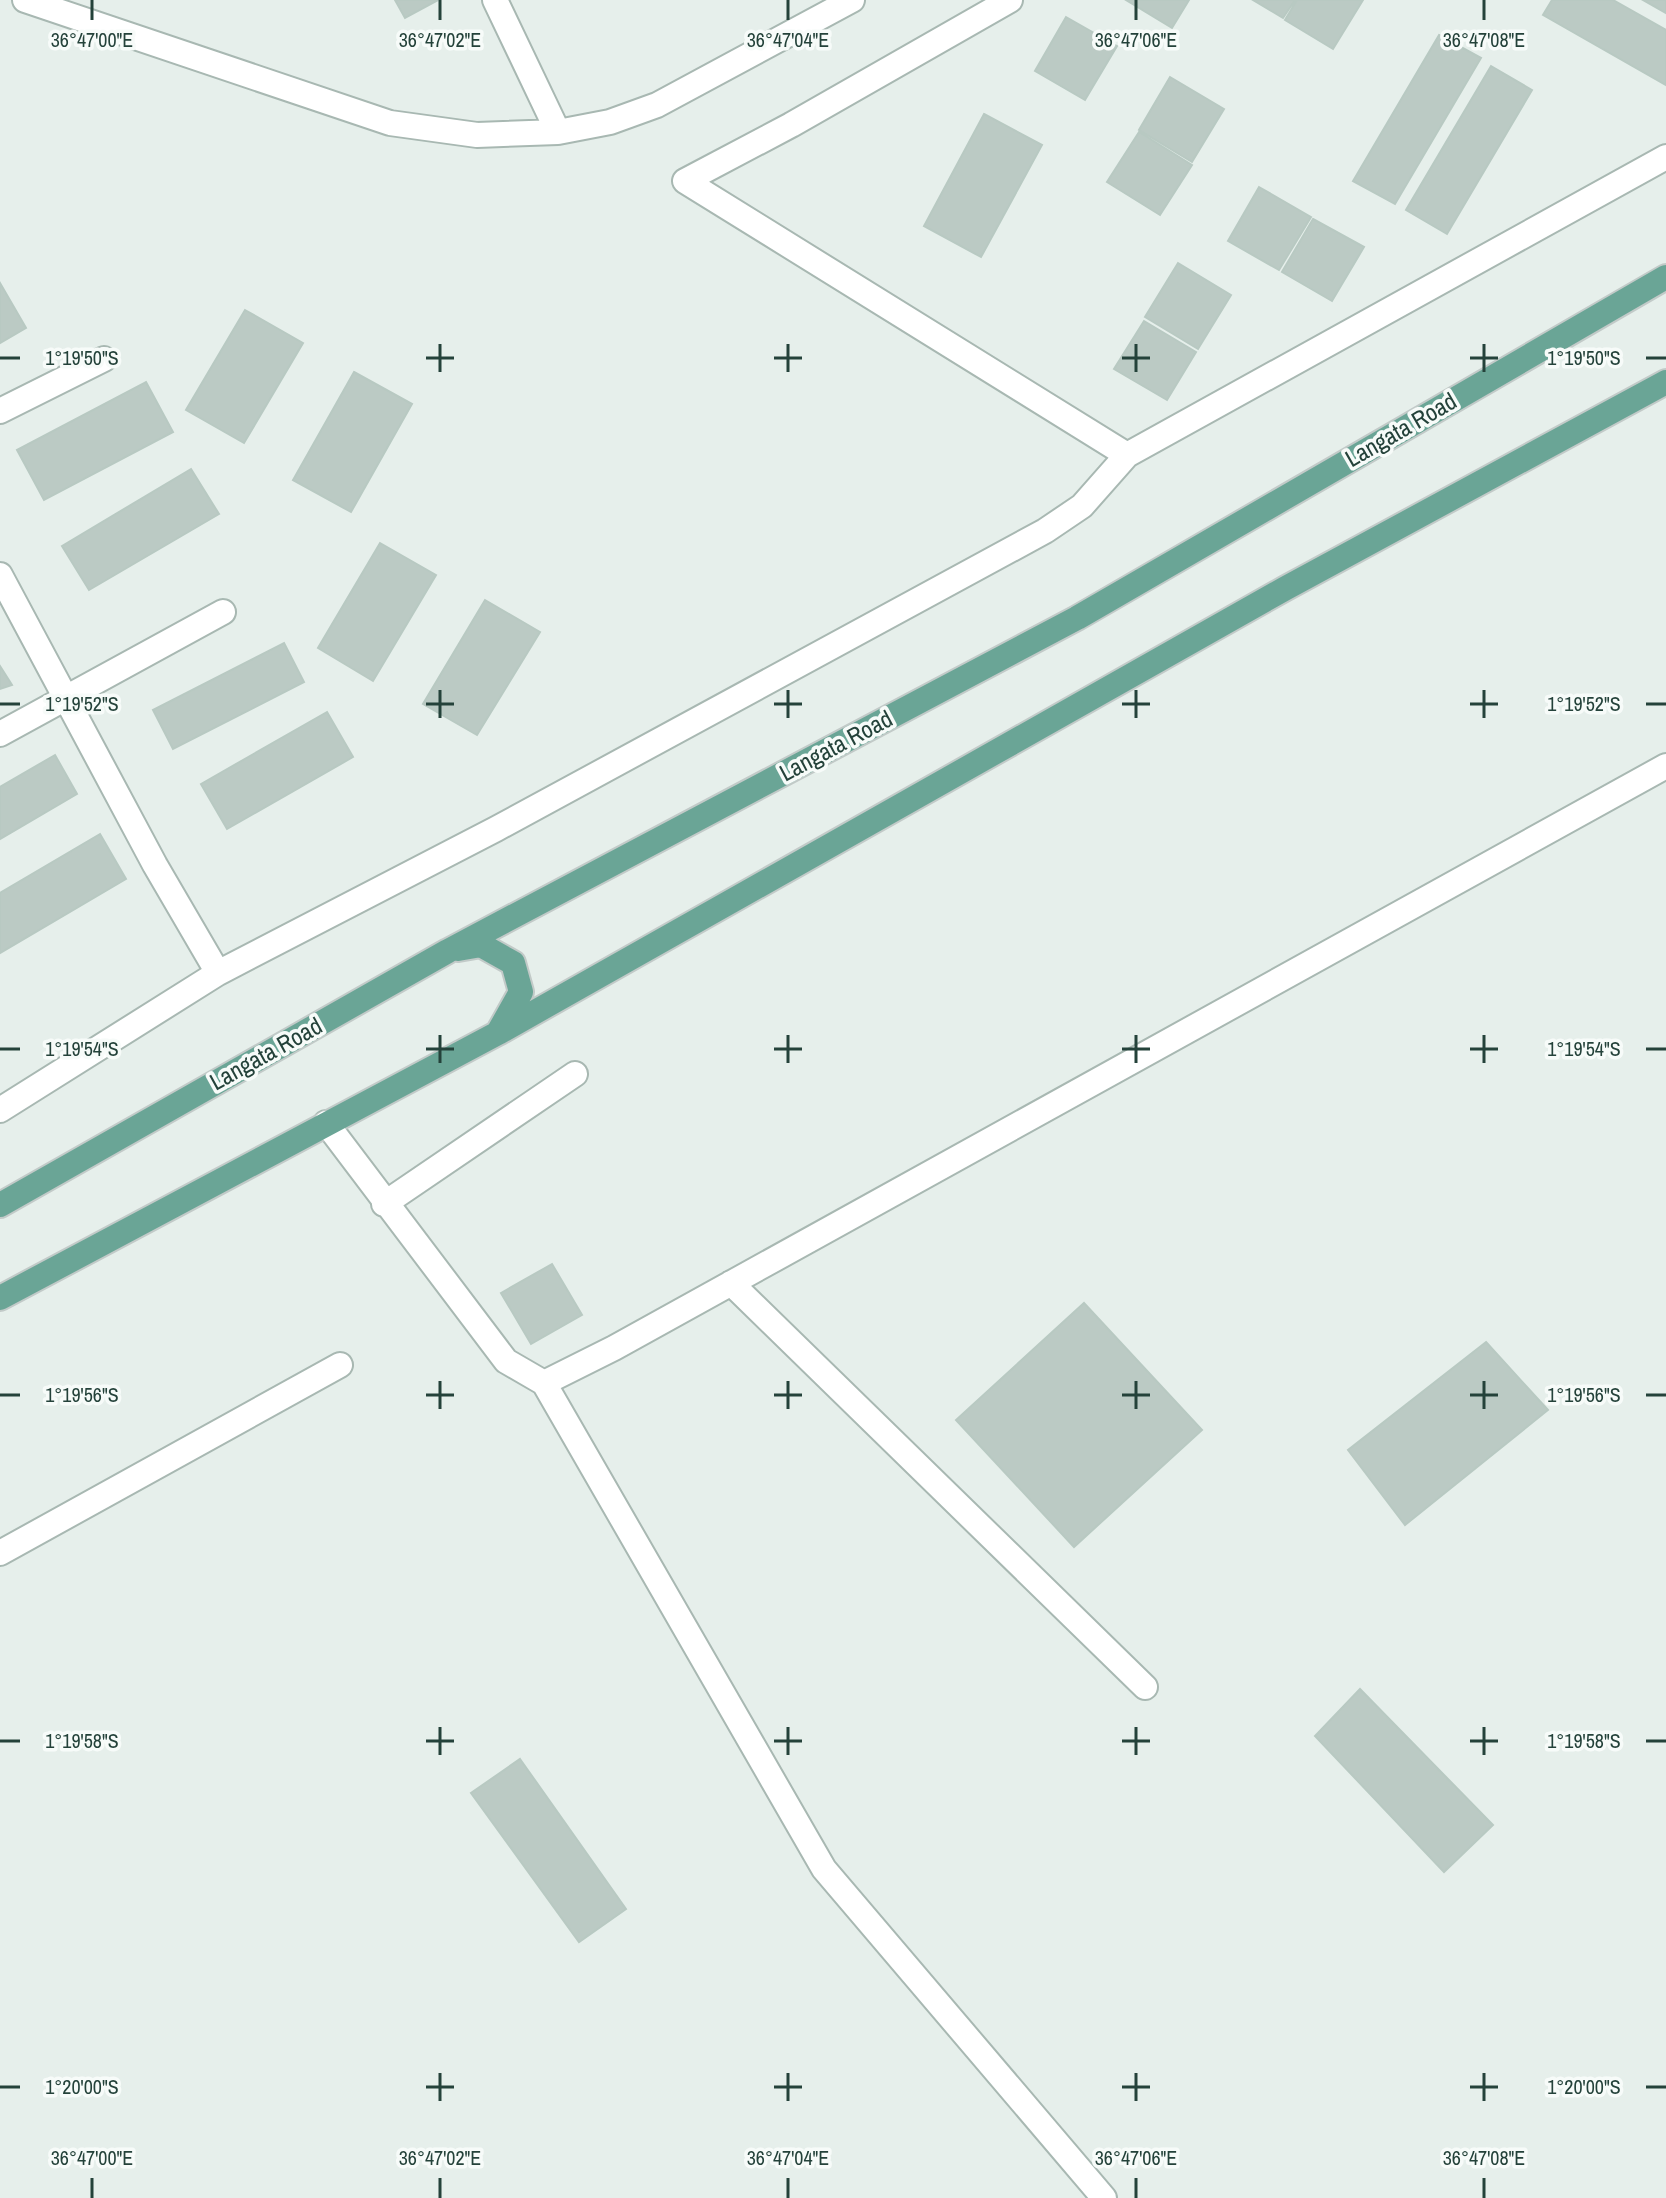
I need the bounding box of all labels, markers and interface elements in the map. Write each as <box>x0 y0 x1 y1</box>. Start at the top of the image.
text: 36°47'00"E <box>51 26 133 53</box>
text: 36°47'02"E <box>399 26 481 53</box>
text: 36°47'04"E <box>747 26 829 53</box>
text: 36°47'06"E <box>1095 26 1177 53</box>
text: 36°47'08"E <box>1443 26 1525 53</box>
text: 1°19'50"S <box>45 344 119 371</box>
text: 1°19'50"S <box>1547 344 1621 371</box>
street label: Langata Road <box>1339 384 1462 474</box>
text: 1°19'52"S <box>45 690 119 717</box>
text: 1°19'52"S <box>1547 690 1621 717</box>
street label: Langata Road <box>773 702 898 788</box>
street label: Langata Road <box>204 1009 327 1097</box>
text: 1°19'54"S <box>45 1035 119 1062</box>
text: 1°19'54"S <box>1547 1035 1621 1062</box>
text: 1°19'56"S <box>45 1381 119 1408</box>
text: 1°19'56"S <box>1547 1381 1621 1408</box>
text: 1°19'58"S <box>45 1727 119 1754</box>
text: 1°19'58"S <box>1547 1727 1621 1754</box>
text: 1°20'00"S <box>45 2073 119 2100</box>
text: 1°20'00"S <box>1547 2073 1621 2100</box>
text: 36°47'00"E <box>51 2144 133 2171</box>
text: 36°47'02"E <box>399 2144 481 2171</box>
text: 36°47'04"E <box>747 2144 829 2171</box>
text: 36°47'06"E <box>1095 2144 1177 2171</box>
text: 36°47'08"E <box>1443 2144 1525 2171</box>

